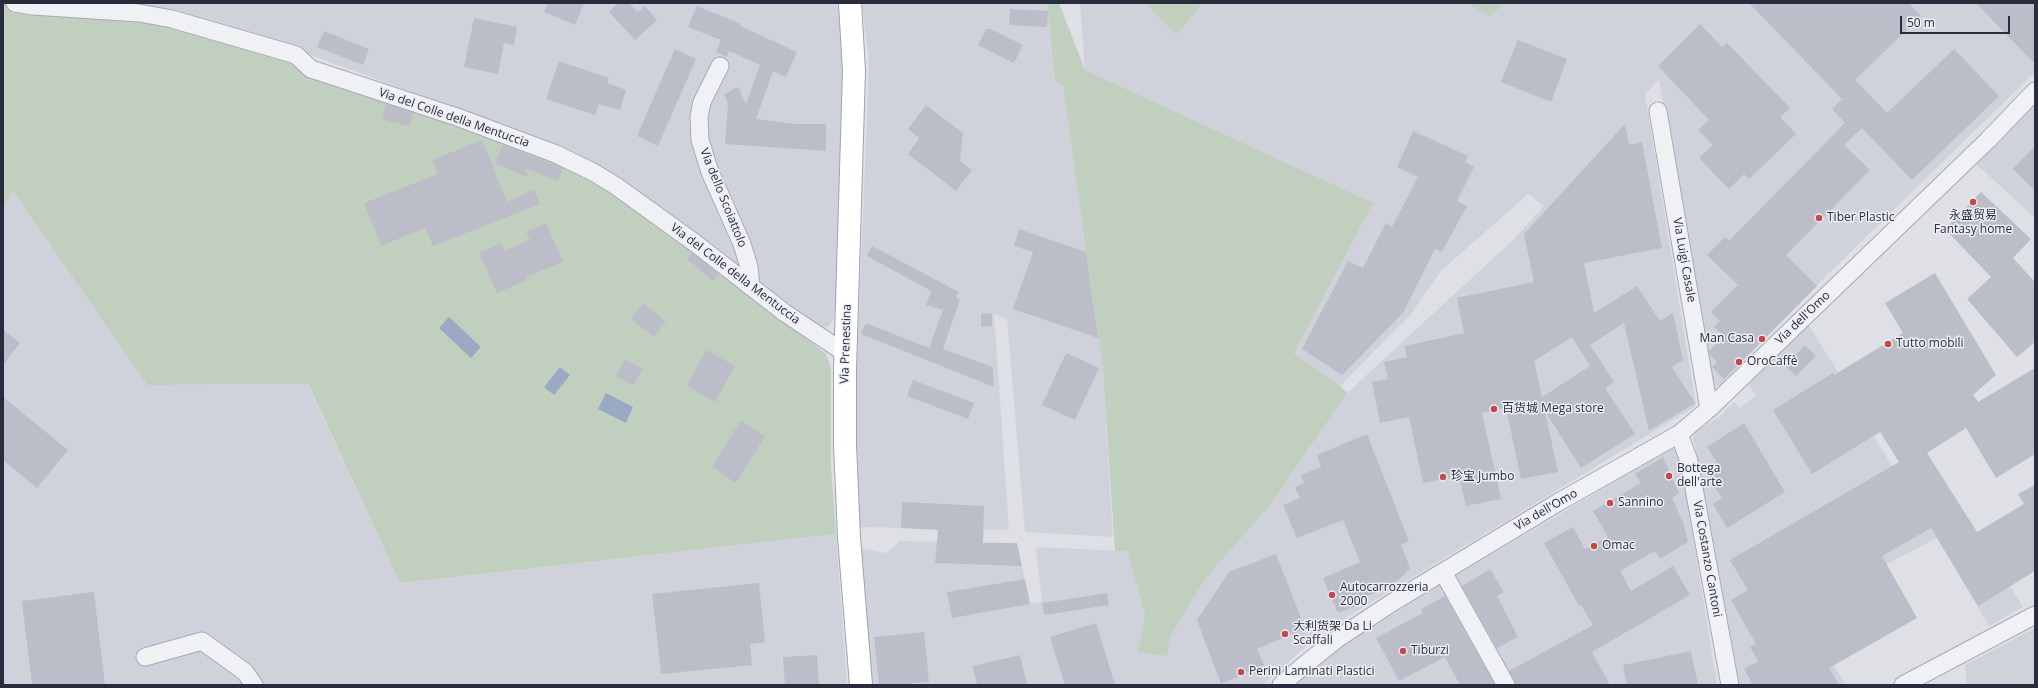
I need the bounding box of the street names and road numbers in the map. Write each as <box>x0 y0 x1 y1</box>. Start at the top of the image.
street label: Via del Colle della Mentuccia <box>377 85 531 151</box>
street label: Via dello Scoiattolo <box>697 146 749 250</box>
street label: Via Luigi Casale <box>1669 217 1699 303</box>
street label: Via del Colle della Mentuccia <box>667 221 803 327</box>
street label: Via dell'Omo <box>1773 288 1833 348</box>
street label: Via Prenestina <box>837 304 855 384</box>
street label: Via dell'Omo <box>1512 486 1580 534</box>
street label: Via Costanzo Cantoni <box>1690 500 1724 618</box>

